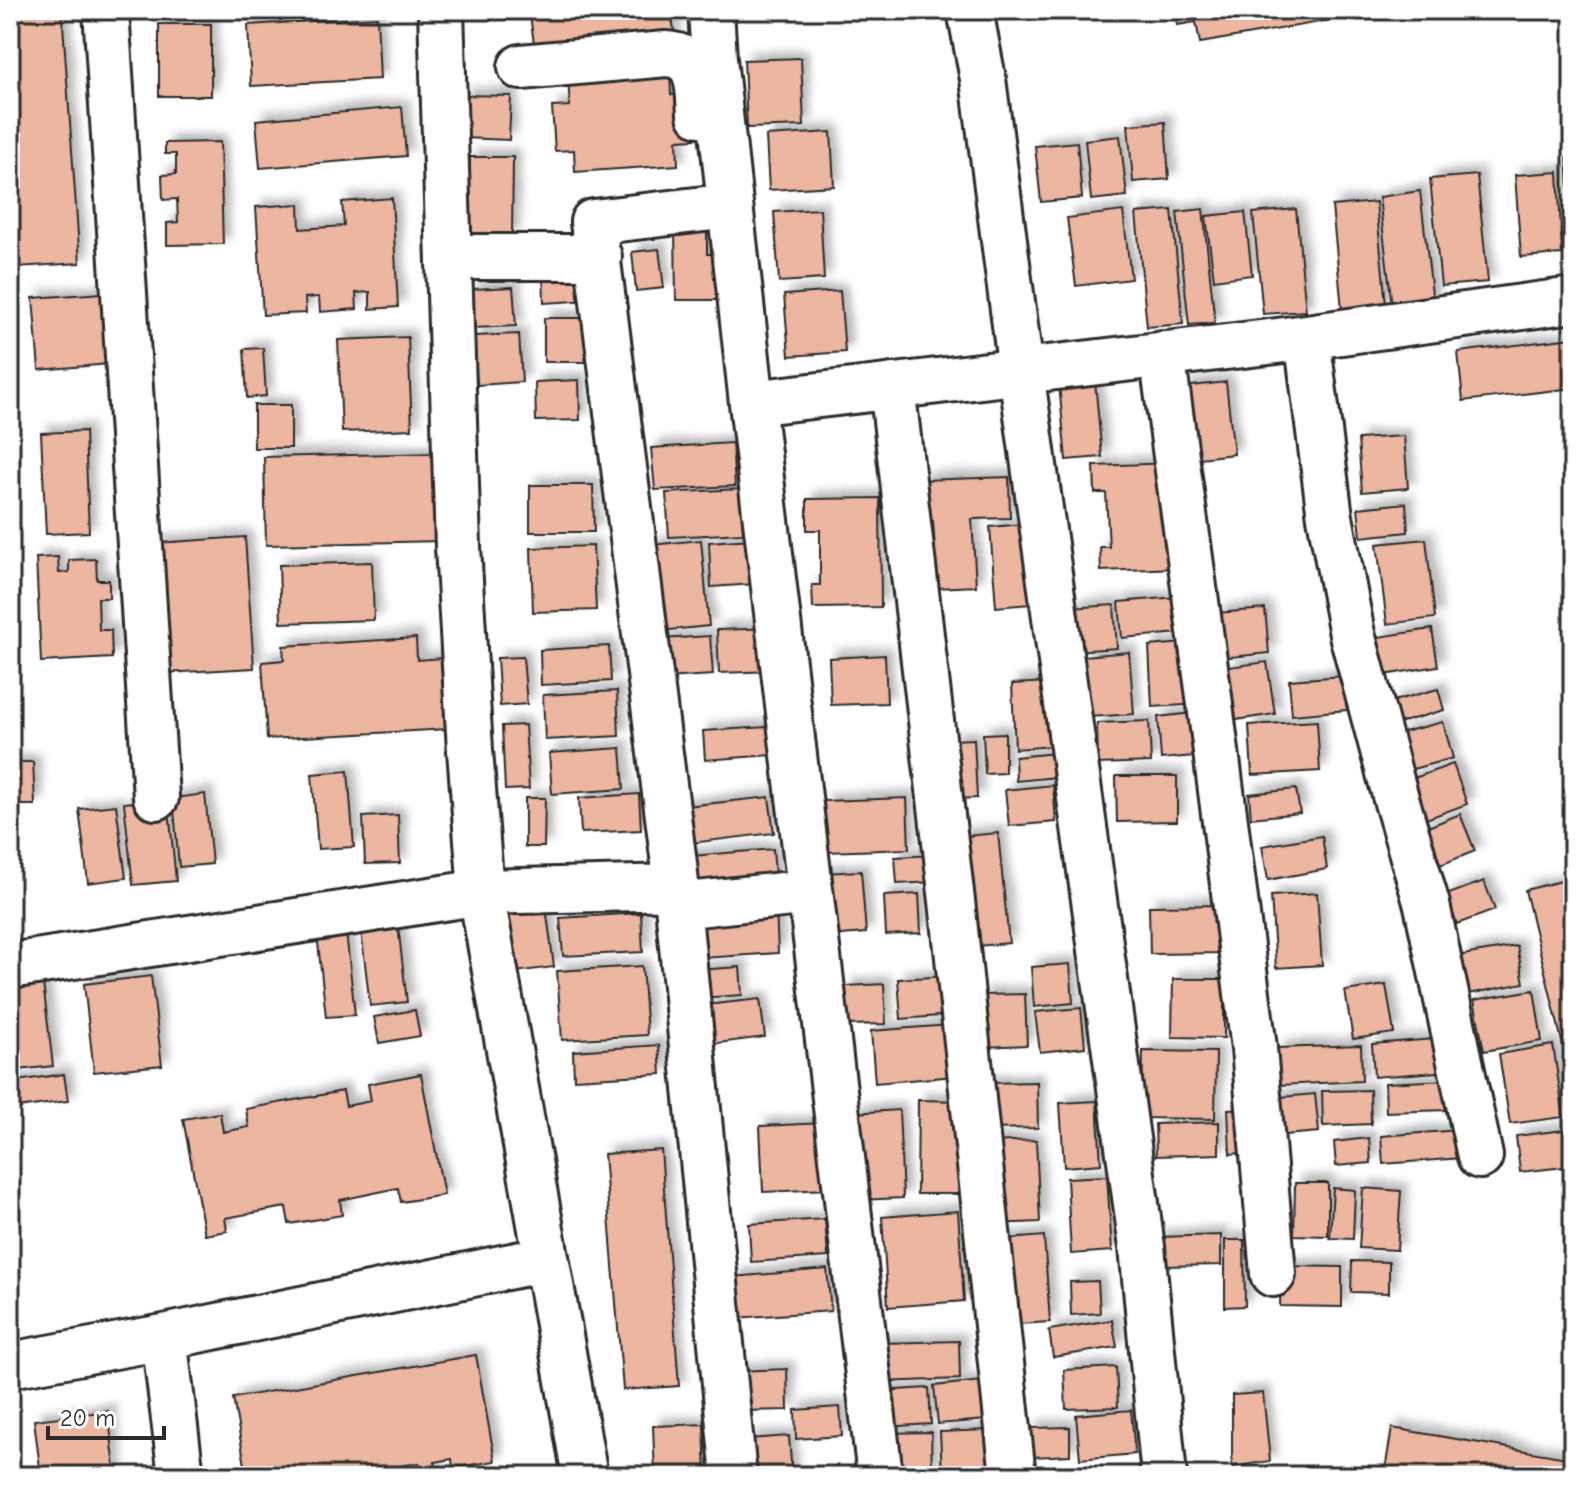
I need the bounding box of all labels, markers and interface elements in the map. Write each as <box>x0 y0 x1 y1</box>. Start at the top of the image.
scale bar <box>48 1390 164 1440</box>
text: 20 m <box>60 1404 115 1432</box>

